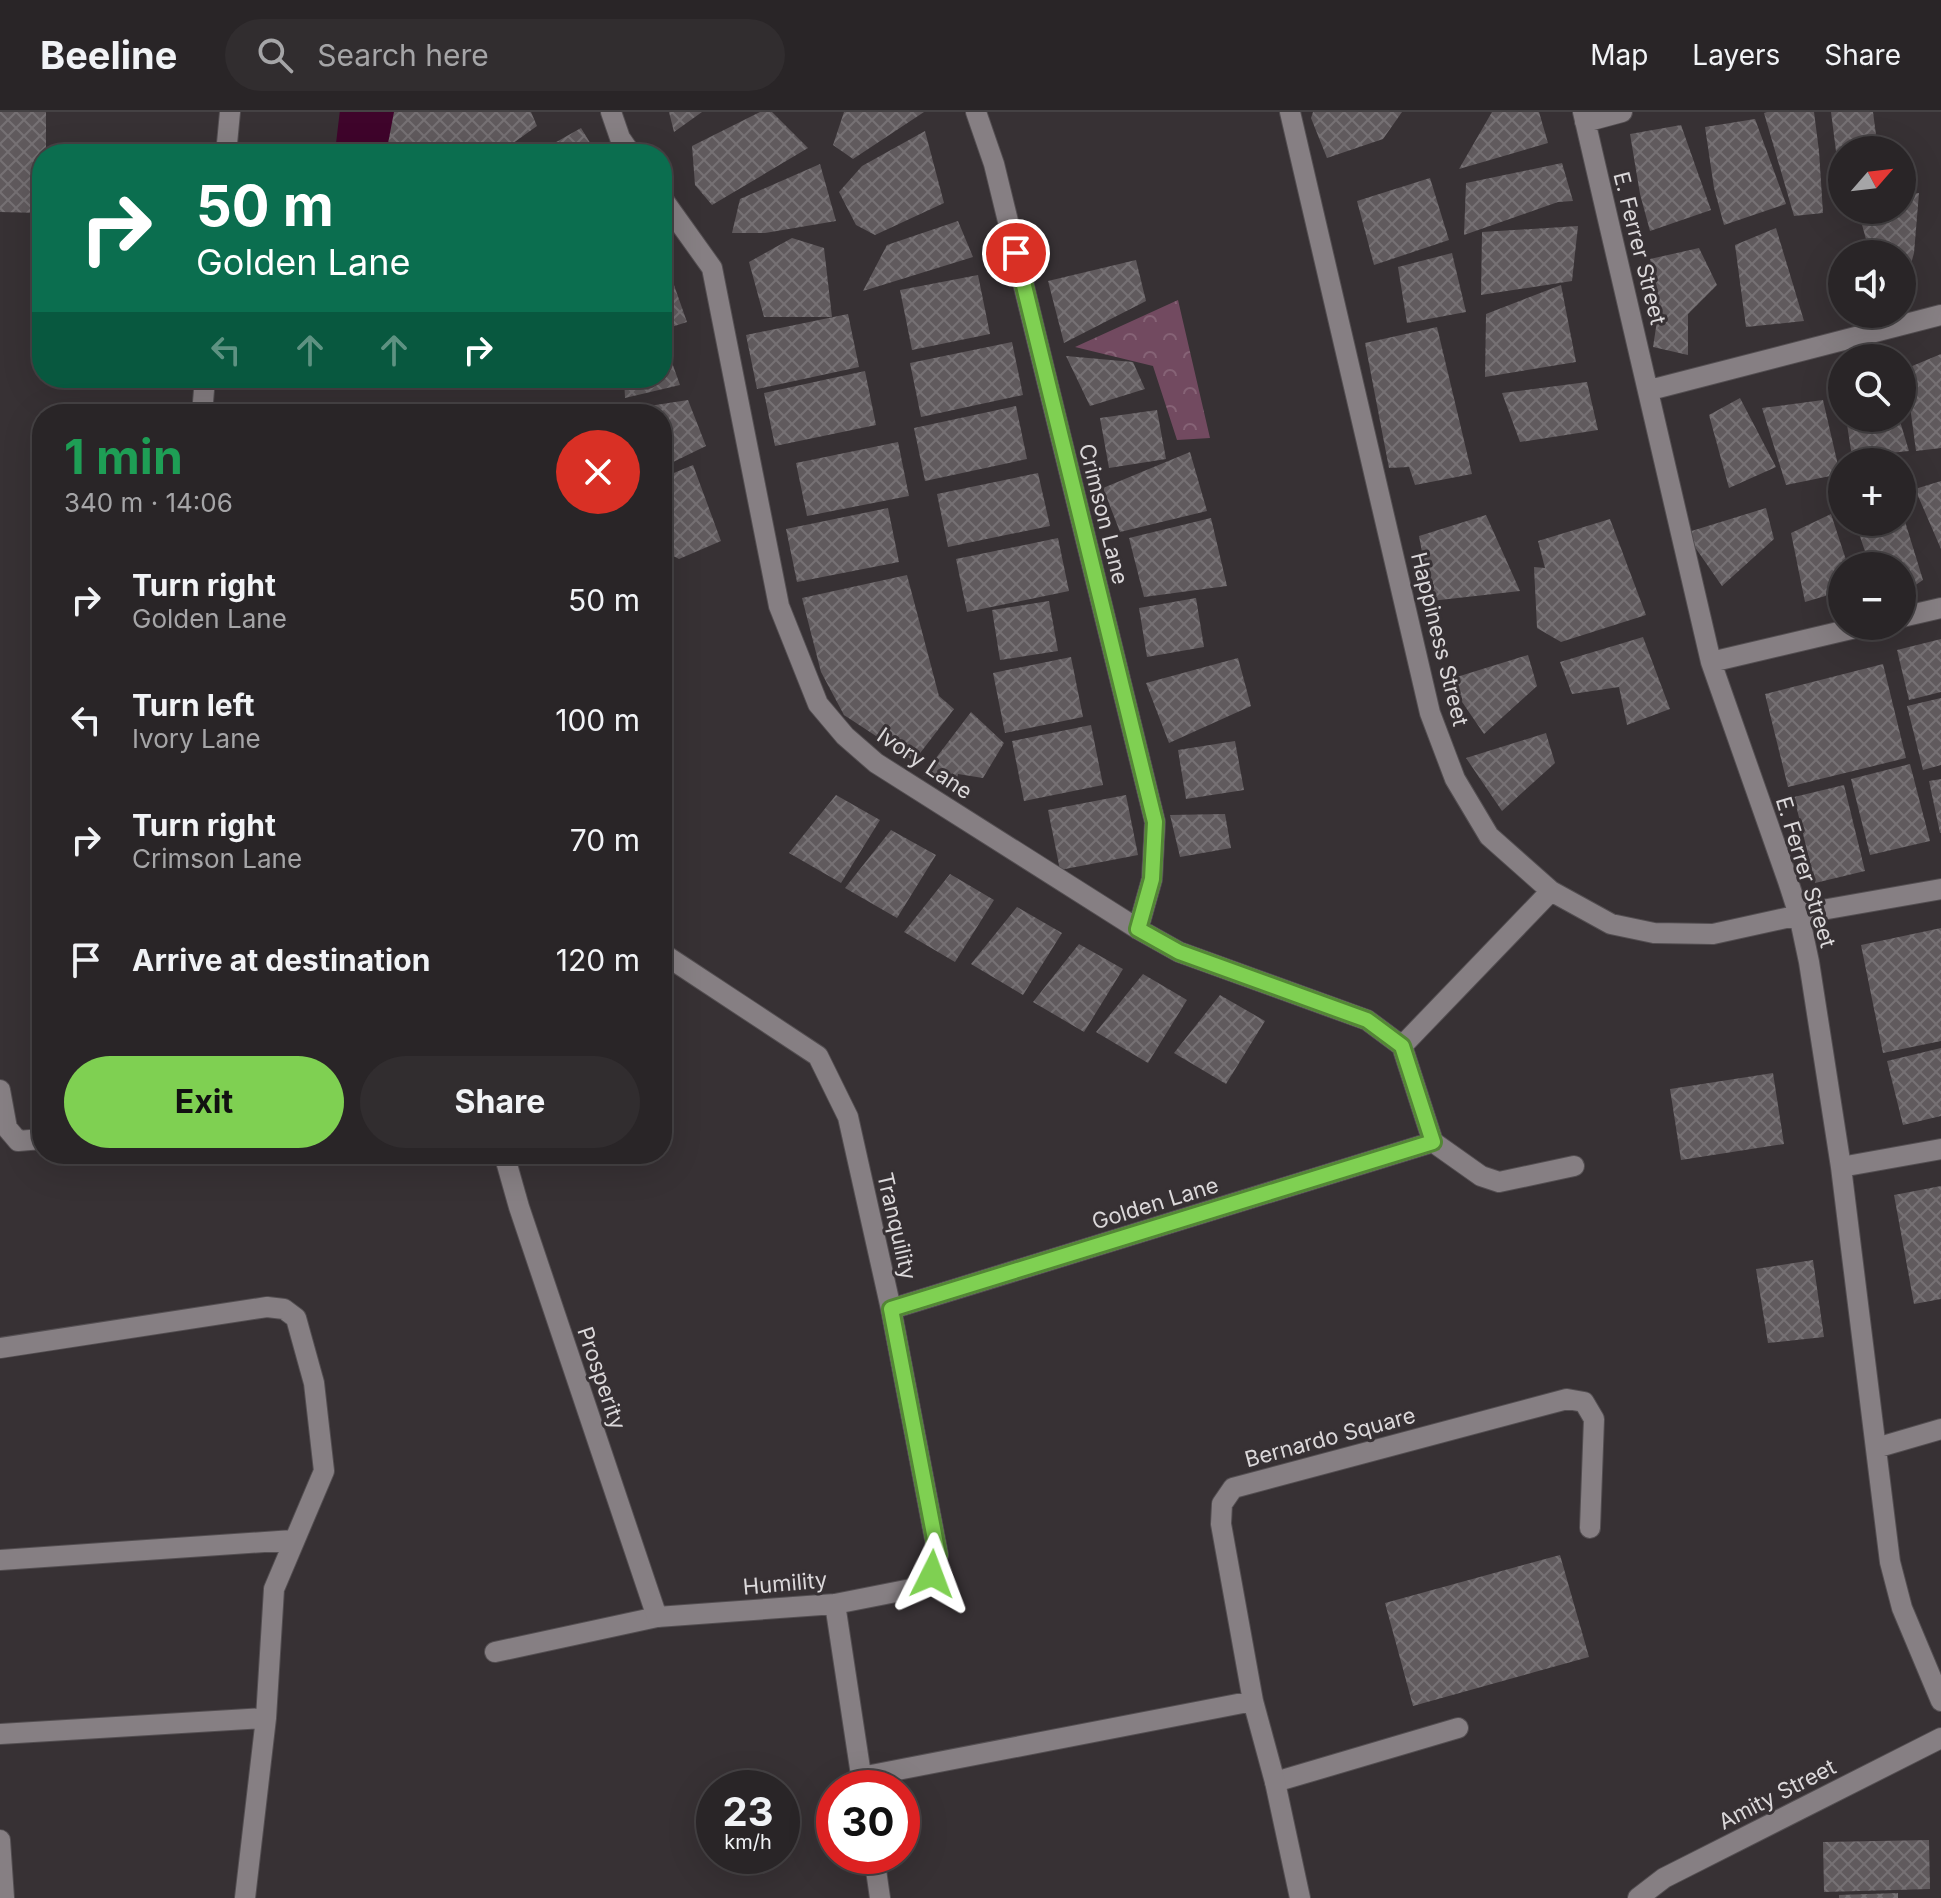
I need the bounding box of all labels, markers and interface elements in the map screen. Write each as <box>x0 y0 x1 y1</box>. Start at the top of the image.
search box <box>225 19 785 91</box>
text: Beeline <box>40 32 177 78</box>
icon: search <box>253 33 297 77</box>
text: Search here <box>317 37 489 73</box>
text: Map <box>1590 38 1648 72</box>
text: Layers <box>1692 38 1780 72</box>
text: Share <box>1824 38 1901 72</box>
north arrow <box>1828 136 1916 224</box>
map controls <box>1828 136 1916 640</box>
street label: E. Ferrer Street <box>1608 169 1672 327</box>
text: 50 m <box>196 172 334 240</box>
icon: right <box>64 176 168 280</box>
pin <box>982 219 1050 287</box>
icon: arrive <box>994 231 1038 275</box>
text: Golden Lane <box>196 240 410 284</box>
button: sound <box>1828 240 1916 328</box>
icon: left <box>204 328 248 372</box>
icon: ahead <box>288 328 332 372</box>
icon: ahead <box>372 328 416 372</box>
icon: right <box>456 328 500 372</box>
button: search <box>1828 344 1916 432</box>
text: 1 min <box>64 427 183 486</box>
button: close <box>556 430 640 514</box>
street label: Crimson Lane <box>1074 441 1134 587</box>
button: + <box>1828 448 1916 536</box>
text: 340 m · 14:06 <box>64 487 233 518</box>
street label: Happiness Street <box>1406 549 1474 729</box>
button: − <box>1828 552 1916 640</box>
text: Turn right <box>132 567 276 603</box>
icon: right <box>64 578 108 622</box>
text: 50 m <box>568 582 640 618</box>
text: Golden Lane <box>132 603 287 634</box>
text: Turn left <box>132 687 254 723</box>
icon: left <box>64 698 108 742</box>
text: 100 m <box>555 702 640 738</box>
street label: Ivory Lane <box>873 722 977 804</box>
text: Ivory Lane <box>132 723 261 754</box>
street label: E. Ferrer Street <box>1771 793 1841 951</box>
text: Turn right <box>132 807 276 843</box>
icon: right <box>64 818 108 862</box>
text: 70 m <box>570 822 640 858</box>
text: Crimson Lane <box>132 843 302 874</box>
icon: arrive <box>64 938 108 982</box>
text: Arrive at destination <box>132 942 430 978</box>
text: 120 m <box>556 942 640 978</box>
button: Exit <box>64 1056 344 1148</box>
button: Share <box>360 1056 640 1148</box>
street label: Tranquility <box>872 1170 922 1282</box>
street label: Golden Lane <box>1089 1171 1221 1235</box>
street label: Prosperity <box>572 1323 632 1433</box>
street label: Bernardo Square <box>1242 1402 1418 1472</box>
position arrow <box>890 1532 974 1616</box>
street label: Humility <box>742 1566 828 1600</box>
street label: Amity Street <box>1714 1753 1840 1835</box>
speed limit sign: 30 <box>816 1770 920 1874</box>
text: 23 <box>722 1787 774 1836</box>
text: km/h <box>724 1830 772 1854</box>

